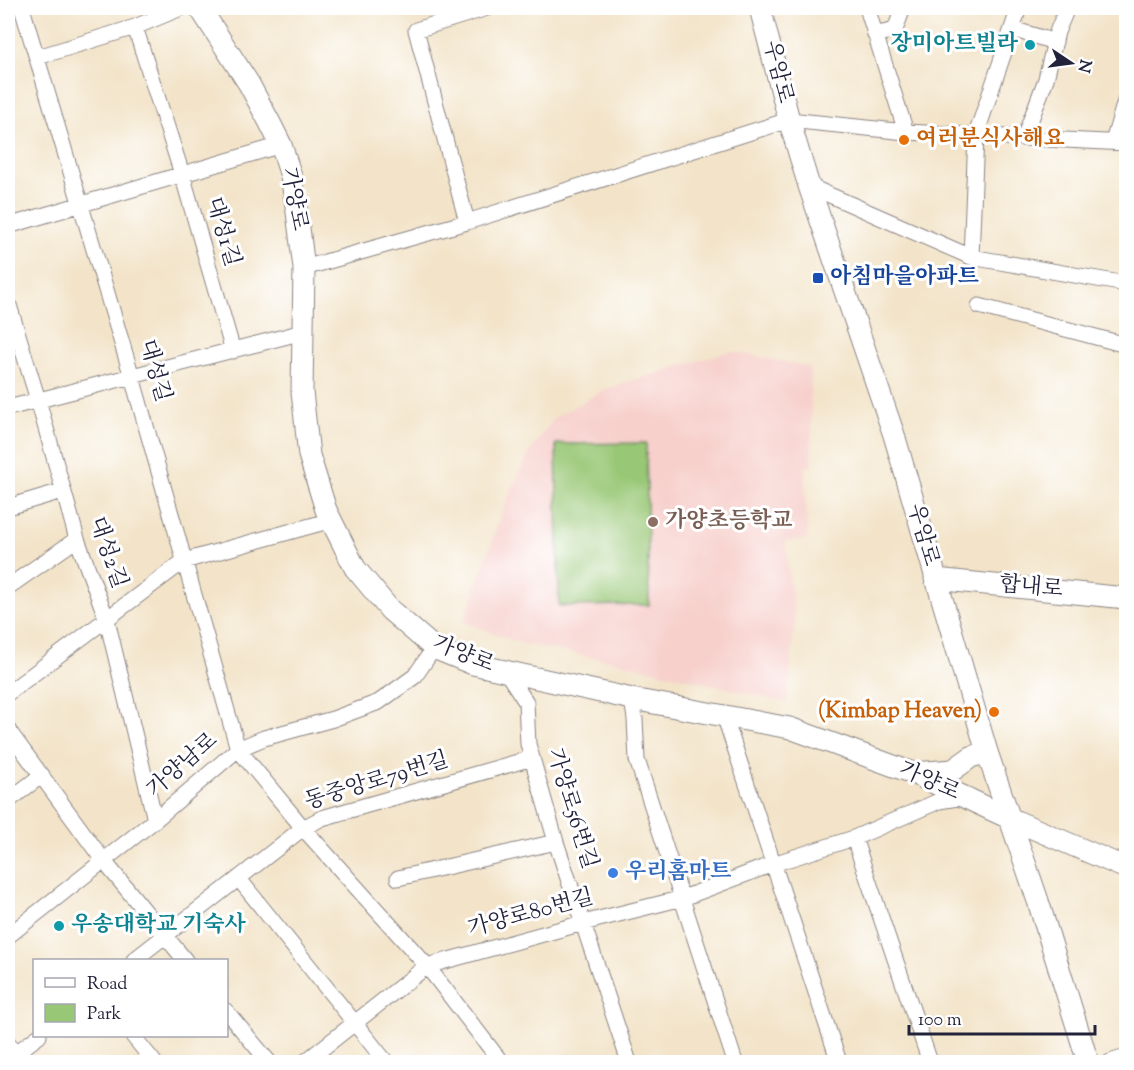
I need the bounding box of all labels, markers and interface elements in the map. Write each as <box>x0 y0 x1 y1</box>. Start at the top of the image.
place label: 장미아트빌라 <box>890 29 1019 61</box>
north arrow <box>1041 33 1101 93</box>
street label: 우암로 <box>754 37 800 107</box>
marker: 장미아트빌라 <box>1023 38 1037 52</box>
text: N <box>1070 57 1096 75</box>
place label: 여러분식사해요 <box>916 124 1065 156</box>
marker: 여러분식사해요 <box>897 133 911 147</box>
street label: 가양로 <box>271 165 315 233</box>
street label: 대성1길 <box>197 193 247 271</box>
place label: 아침마을아파트 <box>830 262 980 294</box>
marker: 아침마을아파트 <box>811 271 825 285</box>
street label: 대성길 <box>130 336 178 406</box>
street label: 우암로 <box>898 500 946 570</box>
place label: 가양초등학교 <box>665 506 793 538</box>
street label: 대성2길 <box>80 513 134 593</box>
marker: 가양초등학교 <box>646 515 660 529</box>
street label: 합내로 <box>998 569 1064 607</box>
street label: 가양로 <box>427 628 499 682</box>
place label: (Kimbap Heaven) <box>818 696 982 728</box>
marker: (Kimbap Heaven) <box>987 705 1001 719</box>
street label: 가양남로 <box>140 726 226 806</box>
street label: 동중앙로79번길 <box>301 745 453 819</box>
street label: 가양로56번길 <box>537 745 605 873</box>
street label: 가양로 <box>893 754 965 810</box>
place label: 우리홈마트 <box>625 857 732 889</box>
marker: 우리홈마트 <box>606 866 620 880</box>
street label: 가양로80번길 <box>465 882 597 946</box>
place label: 우송대학교 기숙사 <box>71 910 246 942</box>
marker: 우송대학교 기숙사 <box>52 919 66 933</box>
legend <box>33 959 228 1037</box>
text: Road <box>87 972 127 998</box>
scale bar <box>909 998 1095 1036</box>
text: Park <box>87 1002 122 1028</box>
text: 100 m <box>918 1008 962 1034</box>

